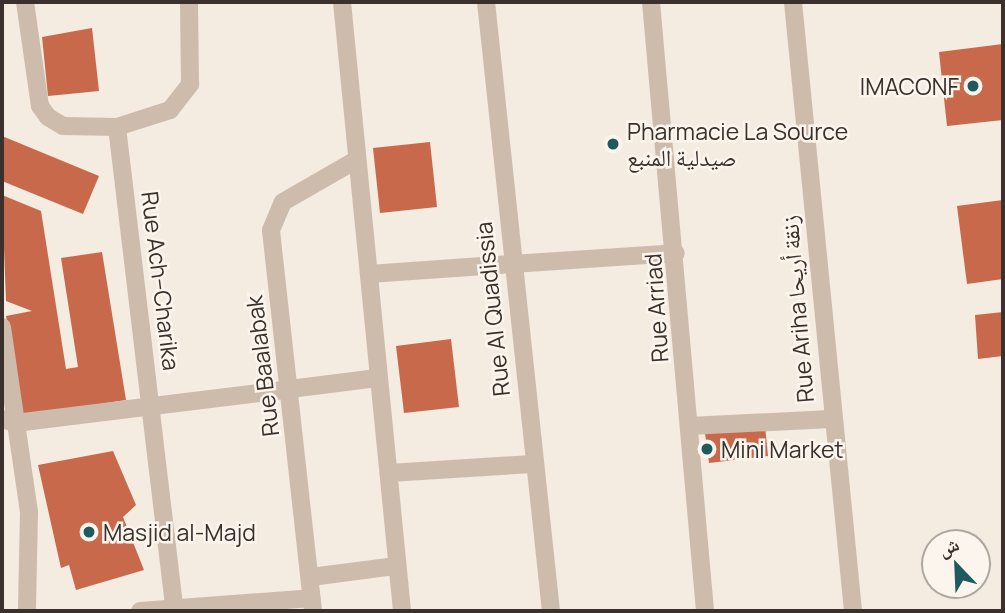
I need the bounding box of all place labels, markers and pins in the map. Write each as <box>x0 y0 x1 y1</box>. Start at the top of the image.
place label: IMACONF <box>860 72 959 100</box>
marker: IMACONF <box>965 78 981 94</box>
place label: Pharmacie La Source صيدلية المنبع <box>627 117 848 171</box>
marker: Pharmacie La Source صيدلية المنبع <box>605 136 621 152</box>
place label: Mini Market <box>721 435 844 463</box>
marker: Mini Market <box>699 441 715 457</box>
place label: Masjid al-Majd <box>103 518 256 546</box>
marker: Masjid al-Majd <box>81 524 97 540</box>

